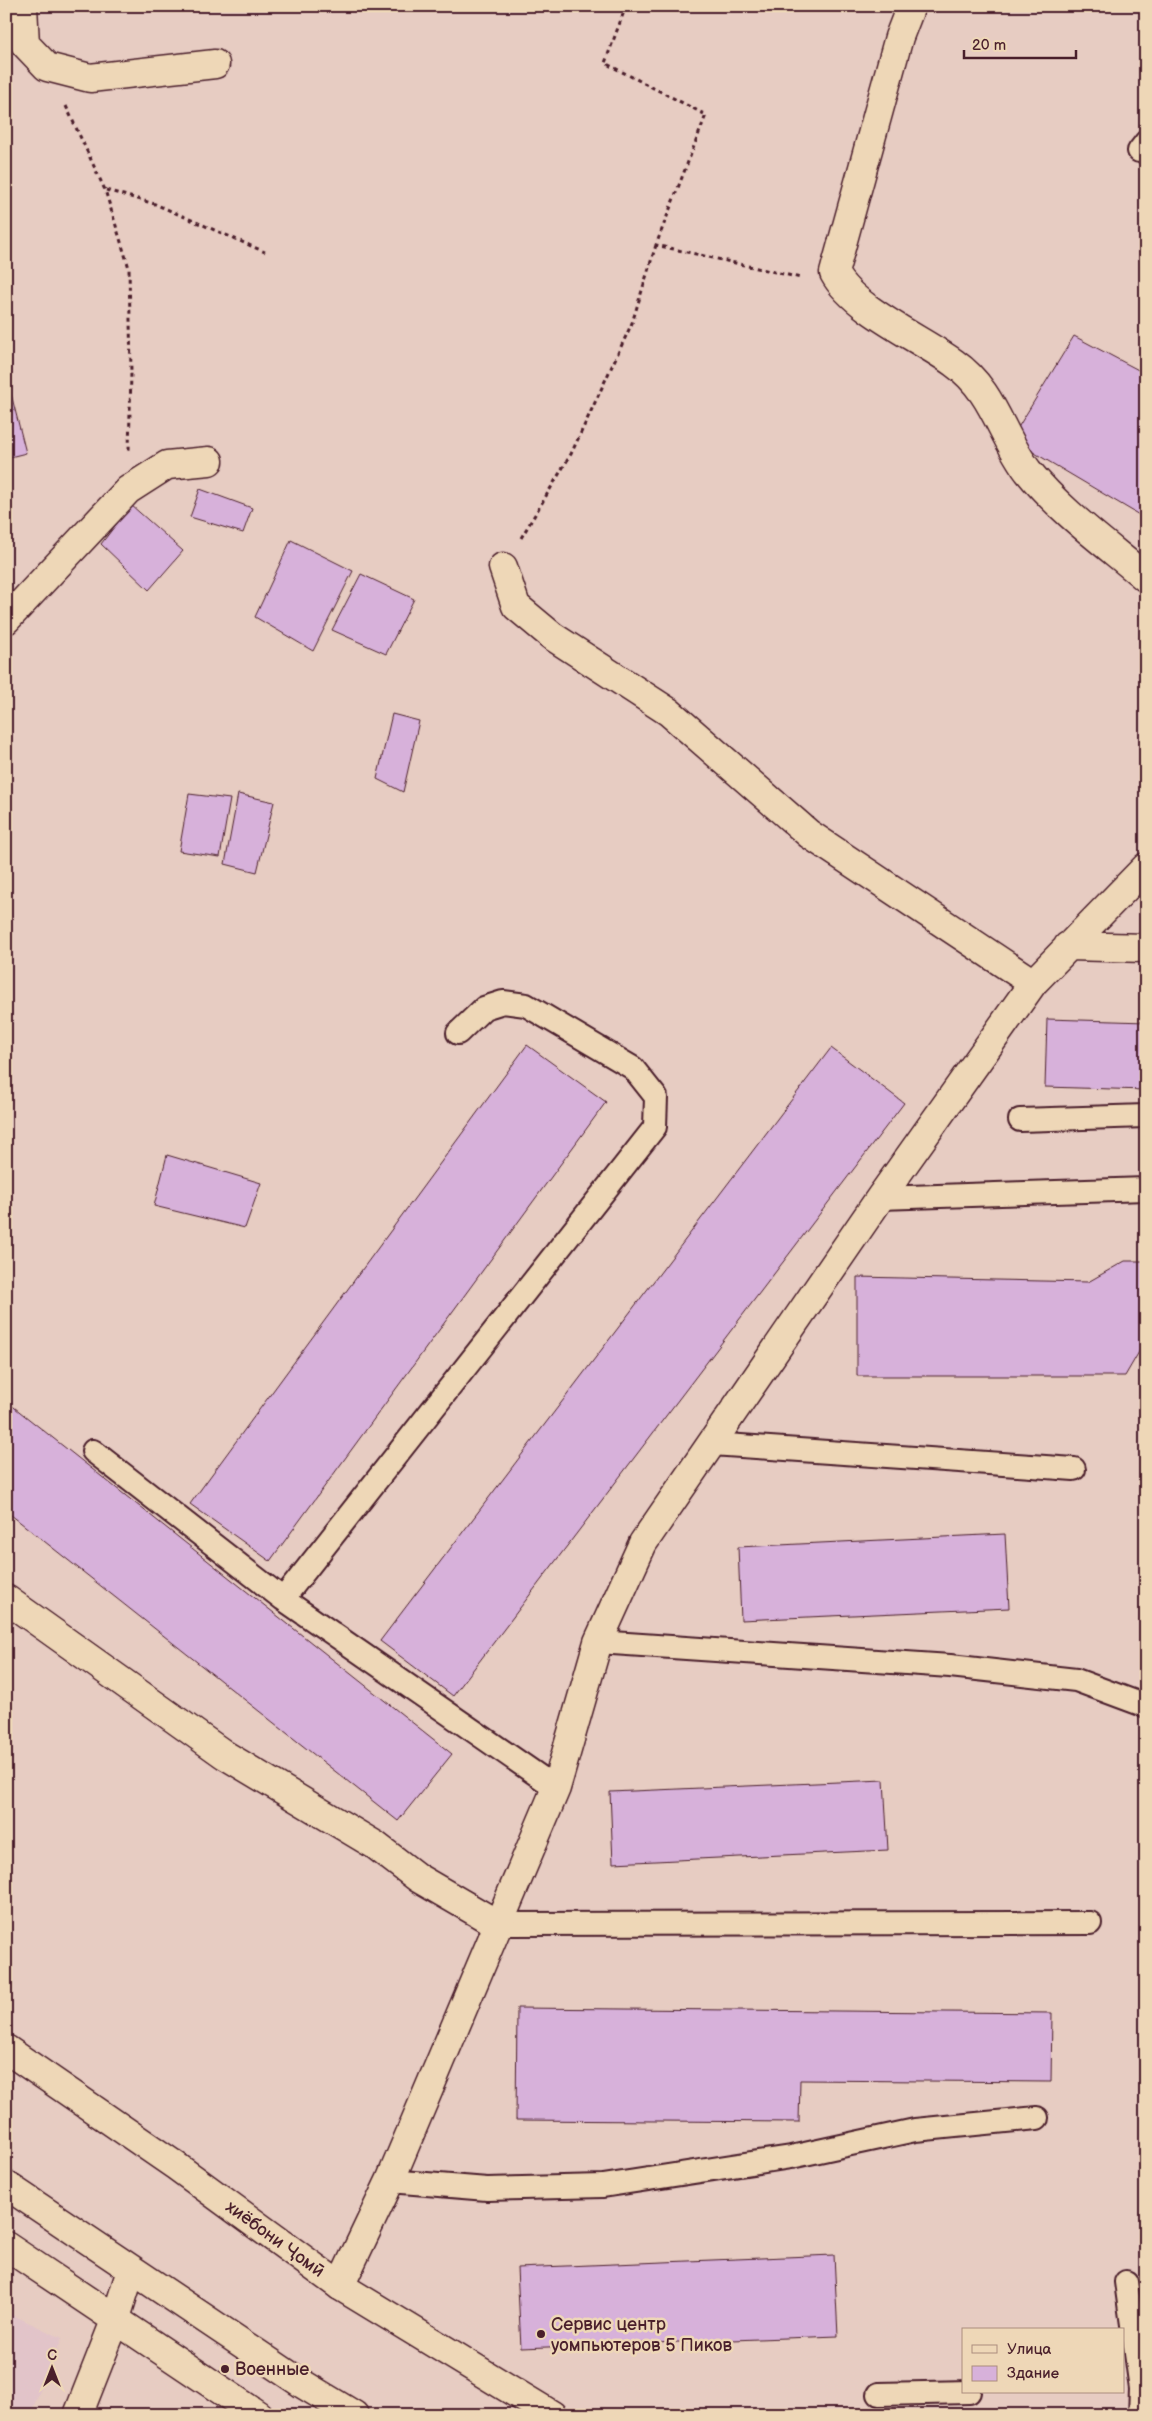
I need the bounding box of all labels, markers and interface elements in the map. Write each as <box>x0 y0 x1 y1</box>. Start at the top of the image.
scale bar <box>964 28 1077 60</box>
text: 20 m <box>972 36 1006 55</box>
street label: хиёбони Ҷомӣ <box>222 2196 328 2282</box>
place label: Сервис центр уомпьютеров 5 Пиков <box>551 2314 733 2356</box>
marker: Сервис центр уомпьютеров 5 Пиков <box>535 2328 547 2340</box>
legend <box>962 2328 1124 2394</box>
text: Улица <box>1007 2340 1052 2359</box>
north arrow <box>28 2344 78 2394</box>
text: С <box>47 2347 57 2364</box>
place label: Военные <box>235 2359 309 2380</box>
marker: Военные <box>219 2363 231 2375</box>
text: Здание <box>1007 2364 1059 2383</box>

